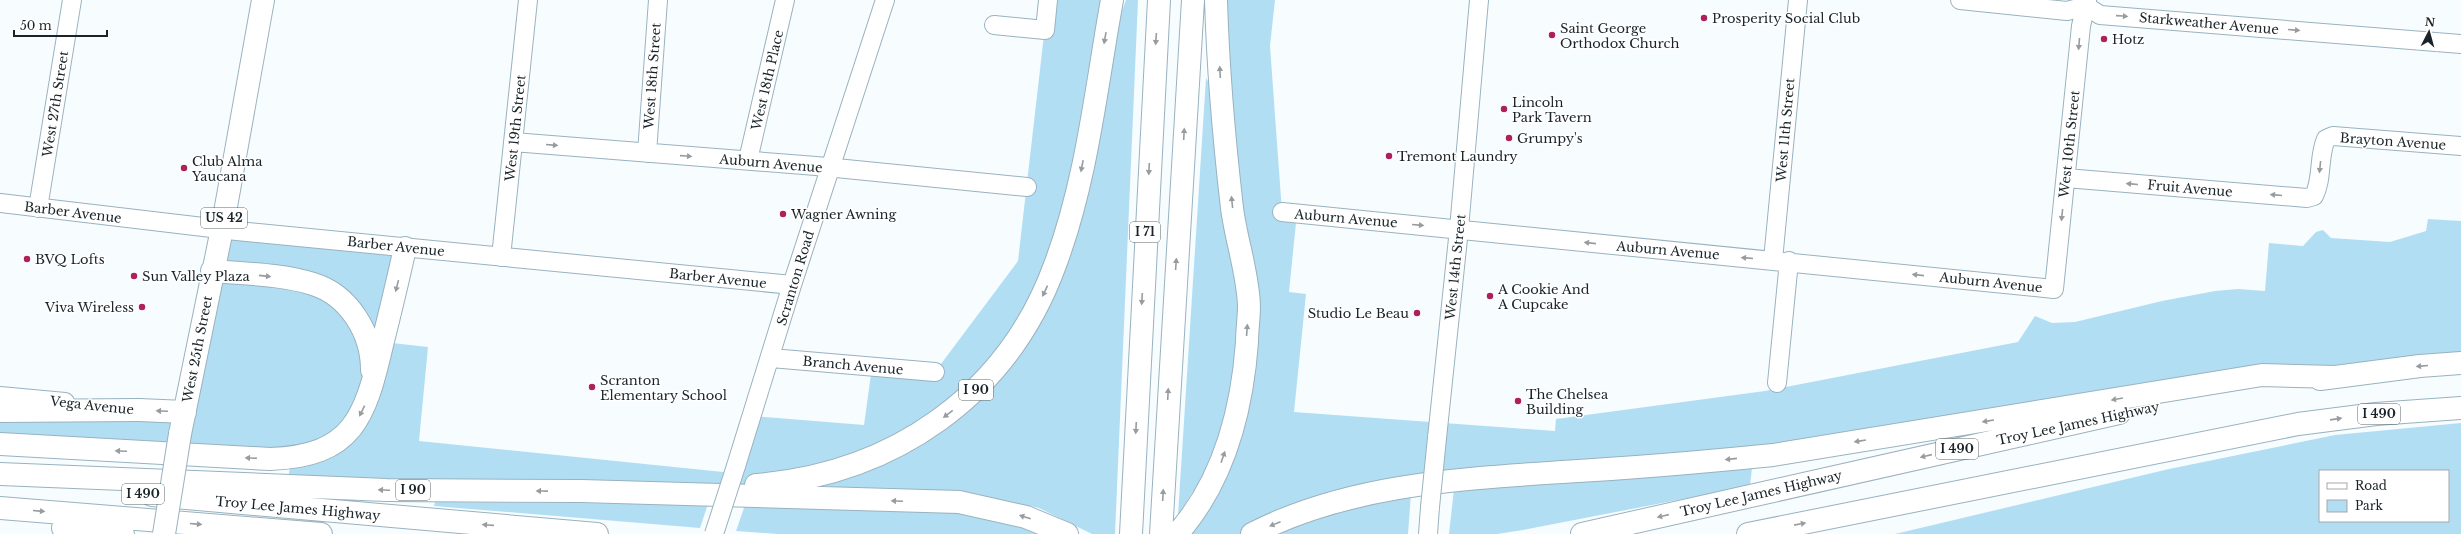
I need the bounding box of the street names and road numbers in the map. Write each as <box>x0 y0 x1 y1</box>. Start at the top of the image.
street label: Starkweather Avenue <box>2138 9 2279 38</box>
street label: West 18th Street <box>640 22 665 131</box>
street label: West 18th Place <box>747 28 787 133</box>
street label: West 27th Street <box>39 50 72 159</box>
street label: West 19th Street <box>501 74 530 183</box>
street label: West 11th Street <box>1772 77 1799 184</box>
street label: West 10th Street <box>2055 89 2084 200</box>
street label: Brayton Avenue <box>2339 129 2447 154</box>
street label: Auburn Avenue <box>718 150 823 176</box>
street label: Fruit Avenue <box>2147 176 2233 201</box>
street label: Barber Avenue <box>23 198 123 227</box>
street label: Auburn Avenue <box>1293 205 1398 231</box>
road number: US 42 <box>201 208 247 228</box>
street label: West 14th Street <box>1441 213 1470 322</box>
road number: I 71 <box>1130 222 1160 242</box>
street label: Scranton Road <box>773 228 818 328</box>
street label: Barber Avenue <box>346 233 446 260</box>
street label: Auburn Avenue <box>1615 237 1720 263</box>
street label: Barber Avenue <box>668 265 768 292</box>
street label: Auburn Avenue <box>1938 269 2043 296</box>
street label: West 25th Street <box>179 294 216 405</box>
street label: Branch Avenue <box>802 353 904 378</box>
road number: I 90 <box>959 380 993 400</box>
street label: Vega Avenue <box>48 393 135 418</box>
street label: Troy Lee James Highway <box>1995 398 2162 449</box>
road number: I 490 <box>2358 404 2400 424</box>
road number: I 490 <box>1936 439 1978 459</box>
street label: Troy Lee James Highway <box>1679 466 1844 520</box>
road number: I 90 <box>396 480 430 500</box>
road number: I 490 <box>122 484 164 504</box>
street label: Troy Lee James Highway <box>215 493 382 524</box>

